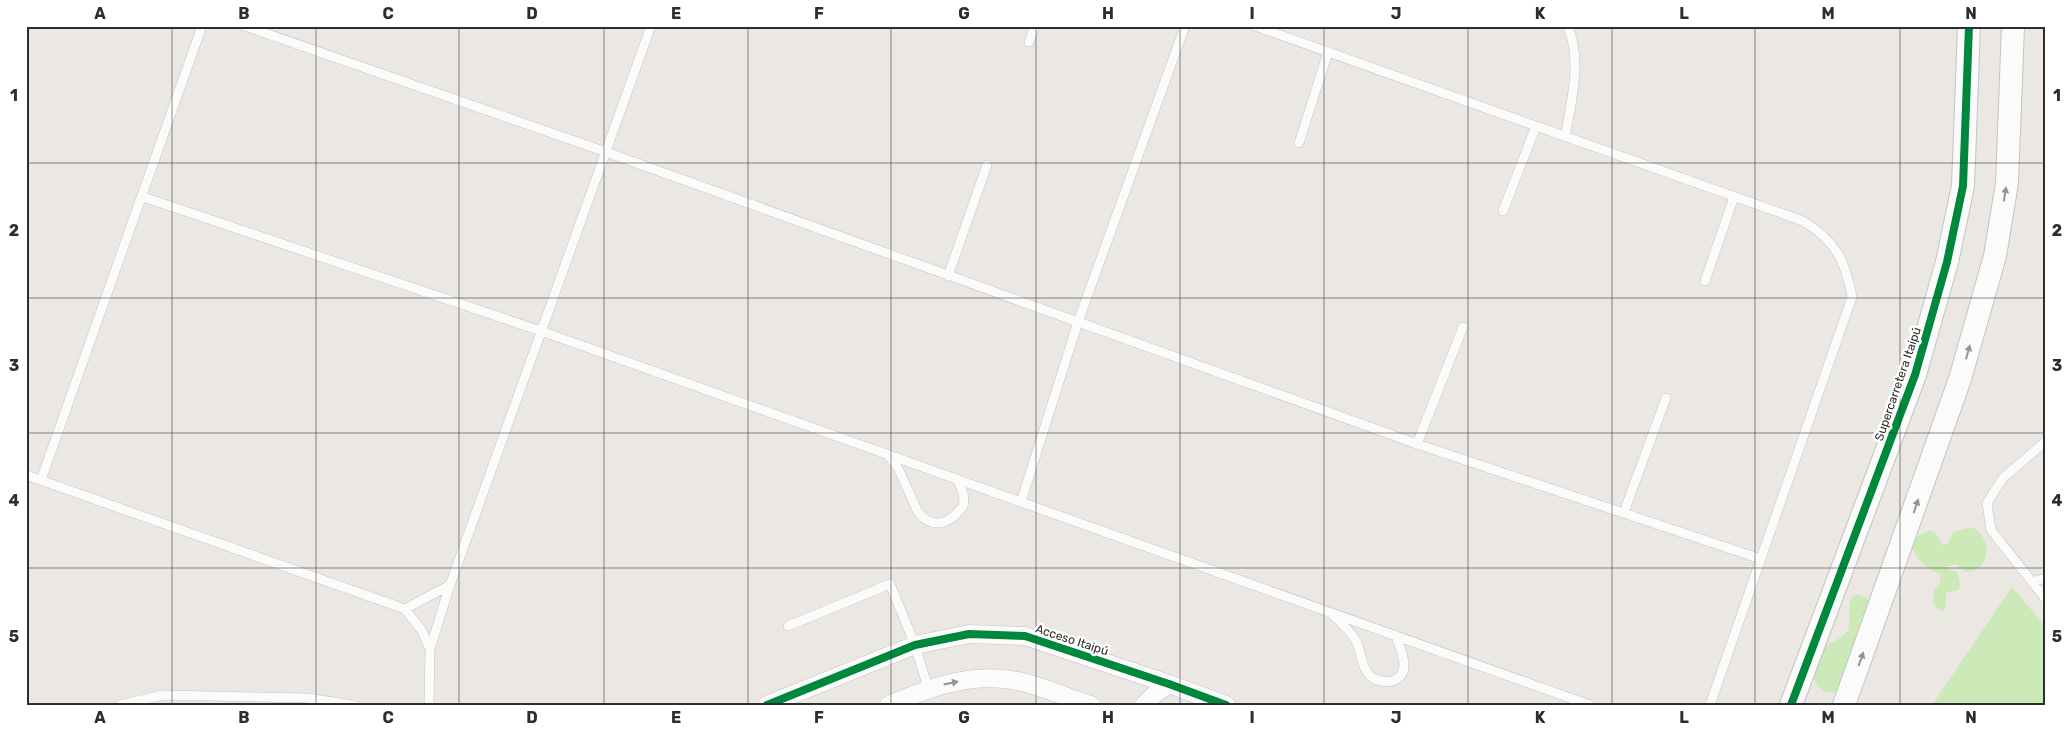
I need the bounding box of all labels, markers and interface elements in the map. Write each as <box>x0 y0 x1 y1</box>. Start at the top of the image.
text: A <box>94 4 106 23</box>
text: B <box>238 4 250 23</box>
text: C <box>382 4 394 23</box>
text: D <box>526 4 538 23</box>
text: E <box>671 4 681 23</box>
text: F <box>814 4 824 23</box>
text: G <box>958 4 970 23</box>
text: H <box>1102 4 1114 23</box>
text: I <box>1249 4 1255 23</box>
text: J <box>1391 4 1401 23</box>
text: K <box>1535 4 1546 23</box>
text: L <box>1679 4 1689 23</box>
text: M <box>1821 4 1835 23</box>
text: N <box>1965 4 1977 23</box>
text: 1 <box>10 86 18 105</box>
text: 1 <box>2053 86 2061 105</box>
one-way arrow <box>2001 186 2009 202</box>
text: 2 <box>9 221 19 240</box>
text: 2 <box>2052 221 2062 240</box>
street label: Supercarretera Itaipú <box>1872 325 1924 443</box>
one-way arrow <box>1964 345 1972 360</box>
text: 3 <box>9 356 19 375</box>
text: 3 <box>2052 356 2062 375</box>
text: 4 <box>9 491 20 510</box>
text: 4 <box>2052 491 2063 510</box>
one-way arrow <box>1912 498 1920 513</box>
street label: Acceso Itaipú <box>1034 622 1110 658</box>
text: 5 <box>9 627 19 646</box>
text: 5 <box>2052 627 2062 646</box>
one-way arrow <box>1857 651 1865 666</box>
one-way arrow <box>944 679 959 687</box>
text: A <box>94 708 106 727</box>
text: B <box>238 708 250 727</box>
text: C <box>382 708 394 727</box>
text: D <box>526 708 538 727</box>
text: E <box>671 708 681 727</box>
text: F <box>814 708 824 727</box>
text: G <box>958 708 970 727</box>
text: H <box>1102 708 1114 727</box>
text: I <box>1249 708 1255 727</box>
text: J <box>1391 708 1401 727</box>
text: K <box>1535 708 1546 727</box>
text: L <box>1679 708 1689 727</box>
text: M <box>1821 708 1835 727</box>
text: N <box>1965 708 1977 727</box>

